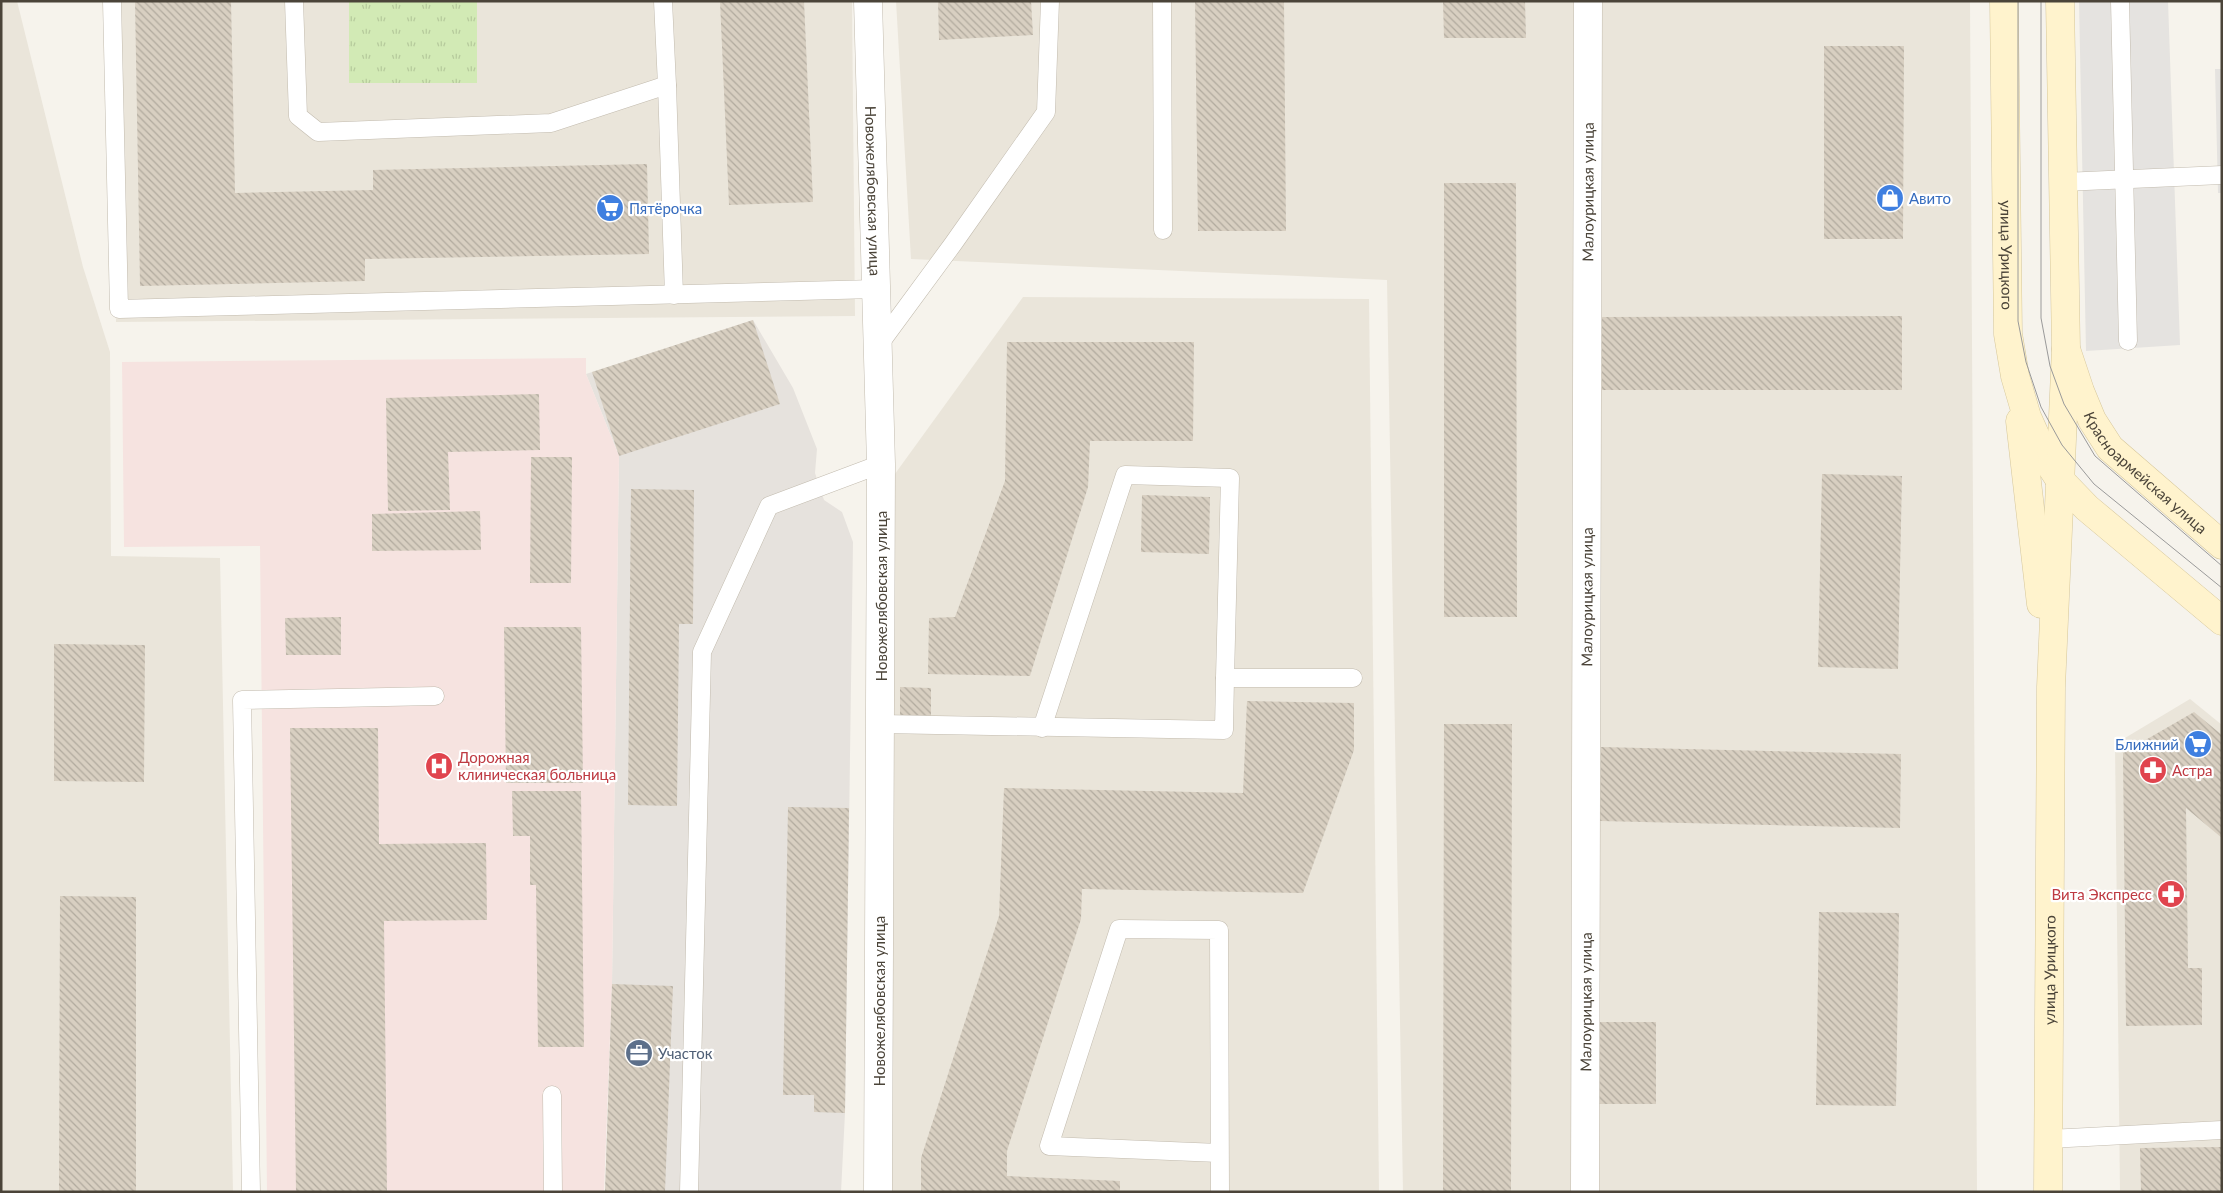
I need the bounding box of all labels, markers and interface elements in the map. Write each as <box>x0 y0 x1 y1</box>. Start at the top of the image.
street label: Новожелябовская улица <box>862 105 885 276</box>
street label: Малоурицкая улица <box>1578 122 1597 262</box>
shop icon: Авито <box>1875 183 1905 213</box>
place label: Авито <box>1909 189 1951 207</box>
supermarket icon: Пятёрочка <box>595 193 625 223</box>
place label: Пятёрочка <box>629 199 702 217</box>
street label: улица Урицкого <box>1997 200 2017 310</box>
street label: Красноармейская улица <box>2080 409 2211 537</box>
street label: Новожелябовская улица <box>872 511 890 681</box>
street label: Малоурицкая улица <box>1577 527 1596 667</box>
supermarket icon: Ближний <box>2183 729 2213 759</box>
place label: Ближний <box>2115 735 2179 753</box>
place label: Дорожная клиническая больница <box>458 748 616 783</box>
hospital icon: Дорожная клиническая больница <box>424 751 454 781</box>
pharmacy icon: Астра <box>2138 755 2168 785</box>
place label: Астра <box>2172 761 2213 779</box>
pharmacy icon: Вита Экспресс <box>2156 879 2186 909</box>
place label: Вита Экспресс <box>2051 885 2152 903</box>
street label: улица Урицкого <box>2040 915 2059 1025</box>
street label: Новожелябовская улица <box>870 916 888 1086</box>
street label: Малоурицкая улица <box>1576 932 1595 1072</box>
office icon: Участок <box>624 1038 654 1068</box>
place label: Участок <box>658 1044 713 1062</box>

